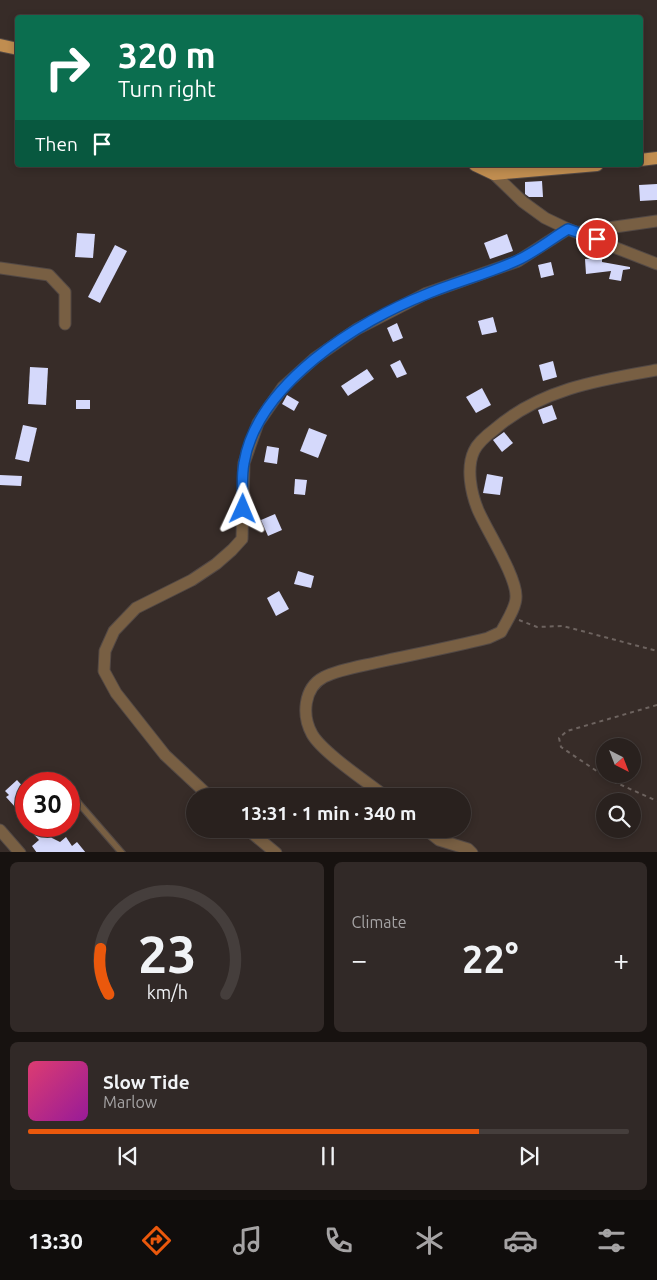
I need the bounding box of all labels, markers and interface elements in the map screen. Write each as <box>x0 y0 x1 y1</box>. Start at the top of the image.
icon: right <box>35 35 100 100</box>
text: 320 m <box>118 35 216 75</box>
text: Turn right <box>118 76 216 101</box>
icon: arrive <box>88 130 116 158</box>
text: Then <box>35 133 78 155</box>
pin <box>576 218 618 260</box>
icon: arrive <box>583 225 611 253</box>
position arrow <box>216 482 268 534</box>
north arrow <box>596 738 641 782</box>
map controls <box>596 738 641 838</box>
speed limit sign: 30 <box>15 772 80 837</box>
button: search <box>596 793 641 838</box>
text: 13:31 · 1 min · 340 m <box>241 802 416 824</box>
text: Climate <box>352 913 407 931</box>
text: 23 <box>137 925 196 983</box>
text: 22° <box>462 938 518 980</box>
text: − <box>352 944 367 975</box>
text: + <box>613 944 629 975</box>
text: km/h <box>146 982 187 1002</box>
text: Slow Tide <box>103 1071 190 1093</box>
text: Marlow <box>103 1093 157 1111</box>
icon: previous <box>114 1142 142 1170</box>
icon: pause <box>314 1142 342 1170</box>
icon: next <box>515 1142 543 1170</box>
icon: directions <box>139 1223 174 1258</box>
icon: music <box>230 1223 265 1258</box>
icon: phone <box>321 1223 356 1258</box>
icon: climate <box>412 1223 447 1258</box>
icon: car <box>503 1223 538 1258</box>
icon: filters <box>594 1223 629 1258</box>
text: 13:30 <box>28 1228 83 1253</box>

